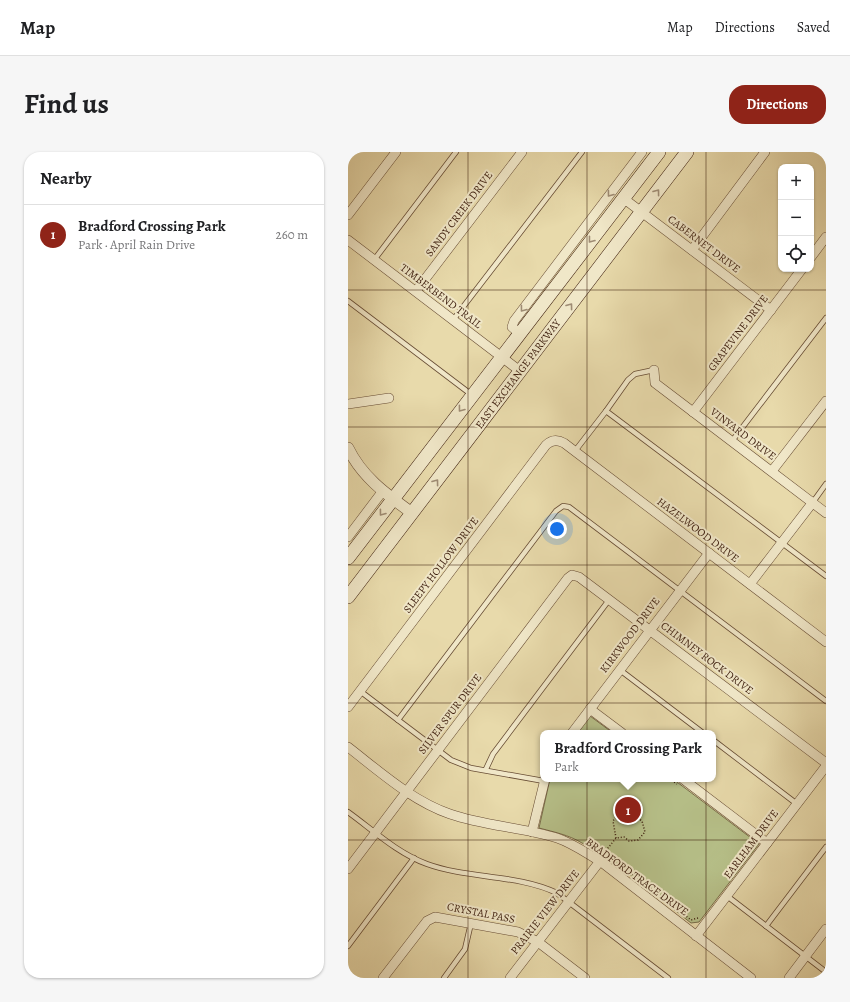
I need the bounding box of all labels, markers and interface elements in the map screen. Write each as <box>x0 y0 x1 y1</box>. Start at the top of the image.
text: Map <box>20 15 55 41</box>
text: Map <box>667 18 693 37</box>
text: Directions <box>715 18 775 37</box>
text: Saved <box>797 18 830 37</box>
text: Find us <box>24 85 109 123</box>
button: Directions <box>729 85 826 124</box>
map controls <box>778 164 814 272</box>
button: + <box>778 164 814 200</box>
text: Nearby <box>40 167 91 190</box>
street label: SANDY CREEK DRIVE <box>422 168 496 260</box>
one-way arrow <box>652 189 659 196</box>
one-way arrow <box>608 190 615 197</box>
button: − <box>778 200 814 236</box>
street label: CABERNET DRIVE <box>665 212 743 276</box>
text: Bradford Crossing Park <box>78 216 225 236</box>
text: 1 <box>51 226 55 243</box>
text: 260 m <box>275 226 308 243</box>
one-way arrow <box>589 235 596 242</box>
text: Park · April Rain Drive <box>78 236 195 253</box>
button: locate <box>778 236 814 272</box>
street label: TIMBERBEND TRAIL <box>397 260 485 332</box>
street label: GRAPEVINE DRIVE <box>704 292 772 374</box>
one-way arrow <box>520 304 527 311</box>
one-way arrow <box>565 304 572 311</box>
street label: EAST EXCHANGE PARKWAY <box>472 315 565 432</box>
street label: VINYARD DRIVE <box>706 404 779 464</box>
one-way arrow <box>458 405 465 412</box>
one-way arrow <box>431 479 438 486</box>
street label: HAZELWOOD DRIVE <box>654 494 742 566</box>
one-way arrow <box>379 509 387 516</box>
street label: SLEEPY HOLLOW DRIVE <box>400 514 482 616</box>
your location <box>547 519 567 539</box>
street label: KIRKWOOD DRIVE <box>597 594 663 676</box>
street label: CHIMNEY ROCK DRIVE <box>658 618 756 698</box>
street label: SILVER SPUR DRIVE <box>415 671 485 757</box>
popup <box>540 730 716 782</box>
text: Bradford Crossing Park <box>554 738 702 758</box>
text: Park <box>554 758 579 775</box>
pin: 1 <box>615 795 641 825</box>
street label: EARLHAM DRIVE <box>720 806 782 882</box>
street label: BRADFORD TRACE DRIVE <box>583 835 691 919</box>
street label: PRAIRIE VIEW DRIVE <box>507 866 583 958</box>
street label: CRYSTAL PASS <box>446 899 517 927</box>

